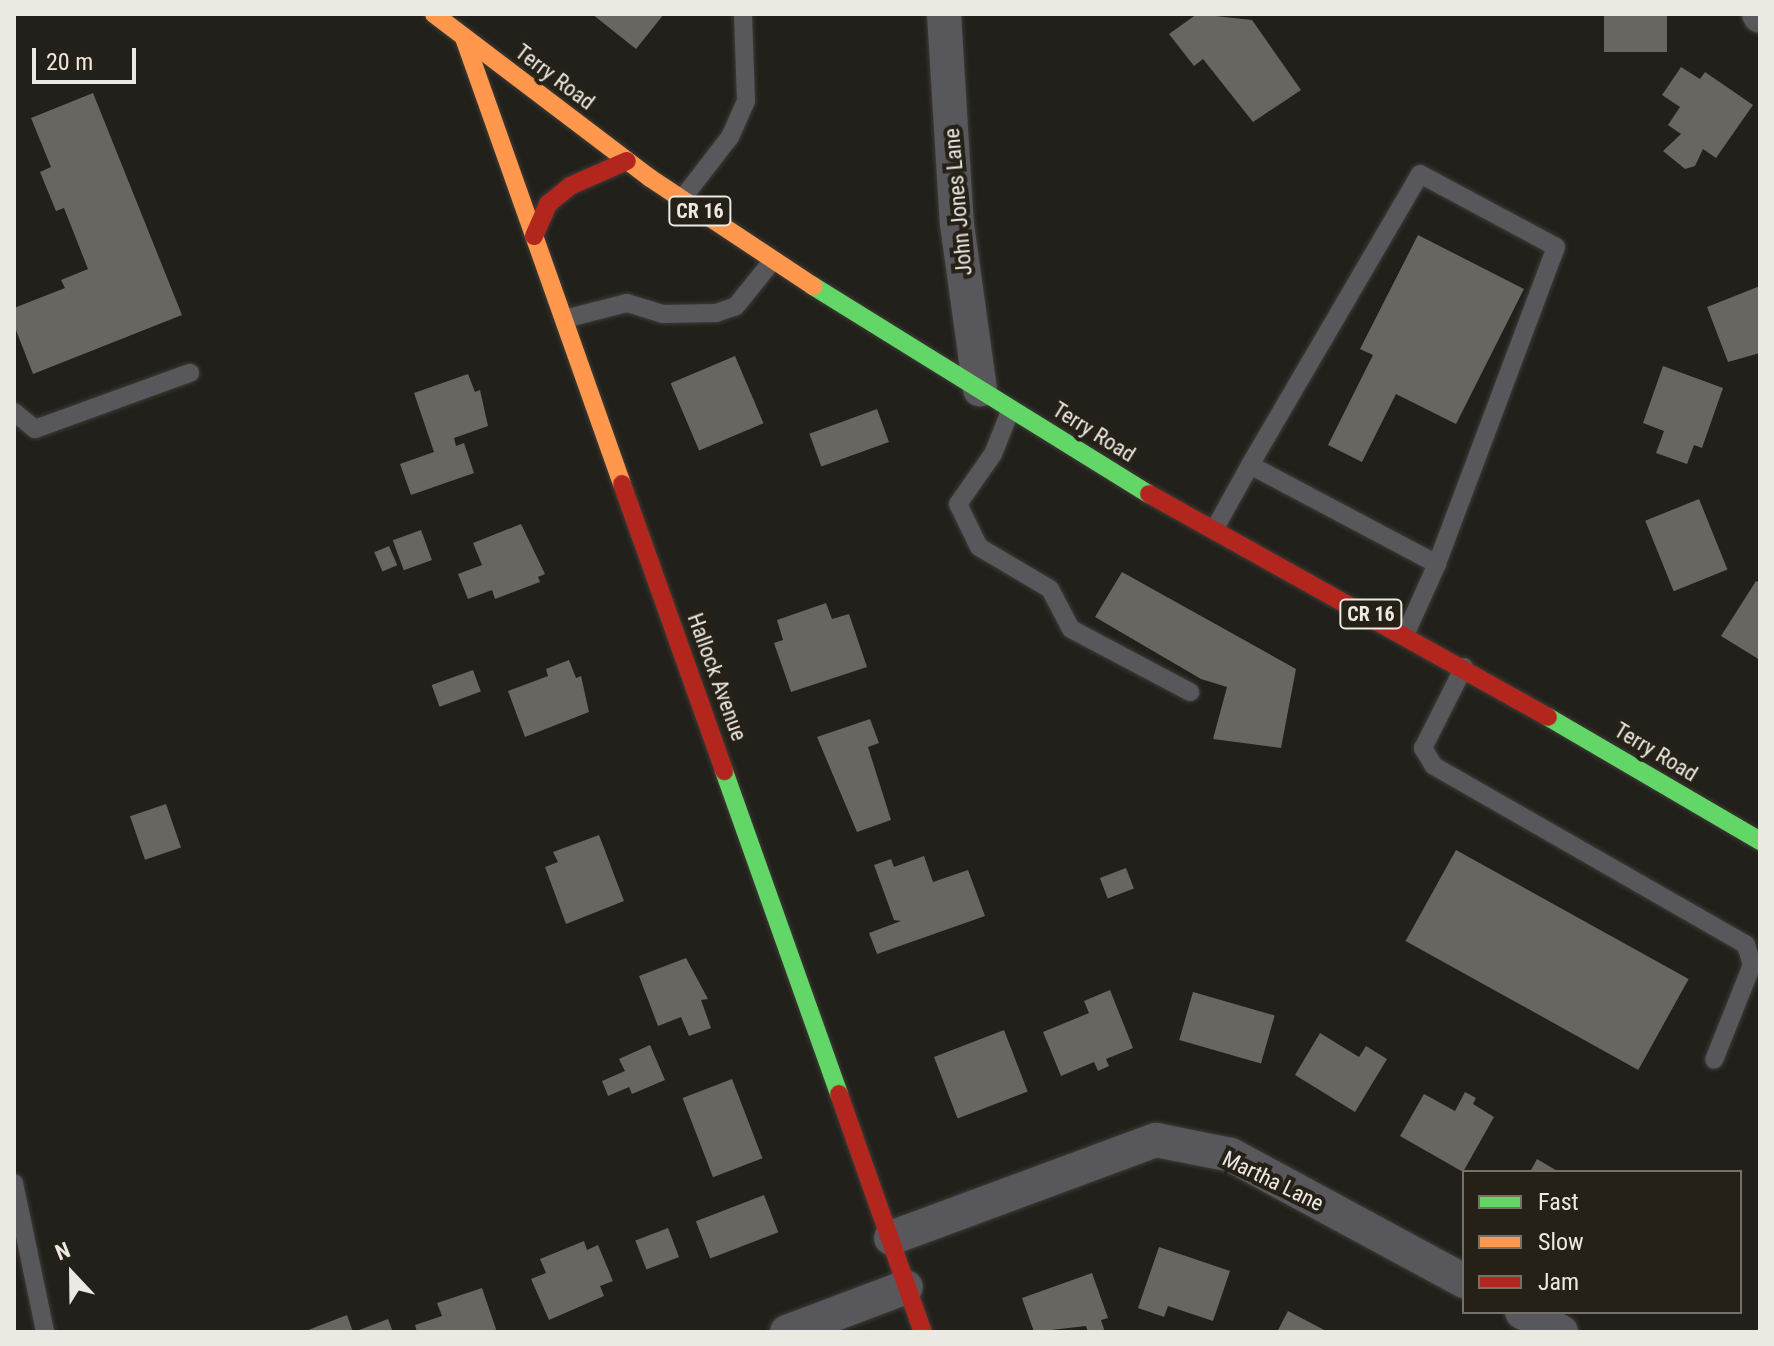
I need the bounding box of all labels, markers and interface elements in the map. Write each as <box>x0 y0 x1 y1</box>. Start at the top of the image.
scale bar <box>36 32 140 82</box>
street label: Terry Road <box>510 39 600 115</box>
text: 20 m <box>46 48 93 76</box>
street label: John Jones Lane <box>938 127 978 277</box>
road number: CR 16 <box>668 195 732 227</box>
street label: Terry Road <box>1048 396 1140 468</box>
road number: CR 16 <box>1339 598 1403 630</box>
street label: Hallock Avenue <box>682 610 752 744</box>
street label: Terry Road <box>1609 717 1703 787</box>
street label: Martha Lane <box>1218 1145 1328 1217</box>
legend <box>1462 1170 1742 1314</box>
text: Fast <box>1538 1188 1579 1216</box>
text: Slow <box>1538 1228 1584 1256</box>
north arrow <box>32 1234 112 1314</box>
text: N <box>52 1237 74 1265</box>
text: Jam <box>1538 1268 1579 1296</box>

